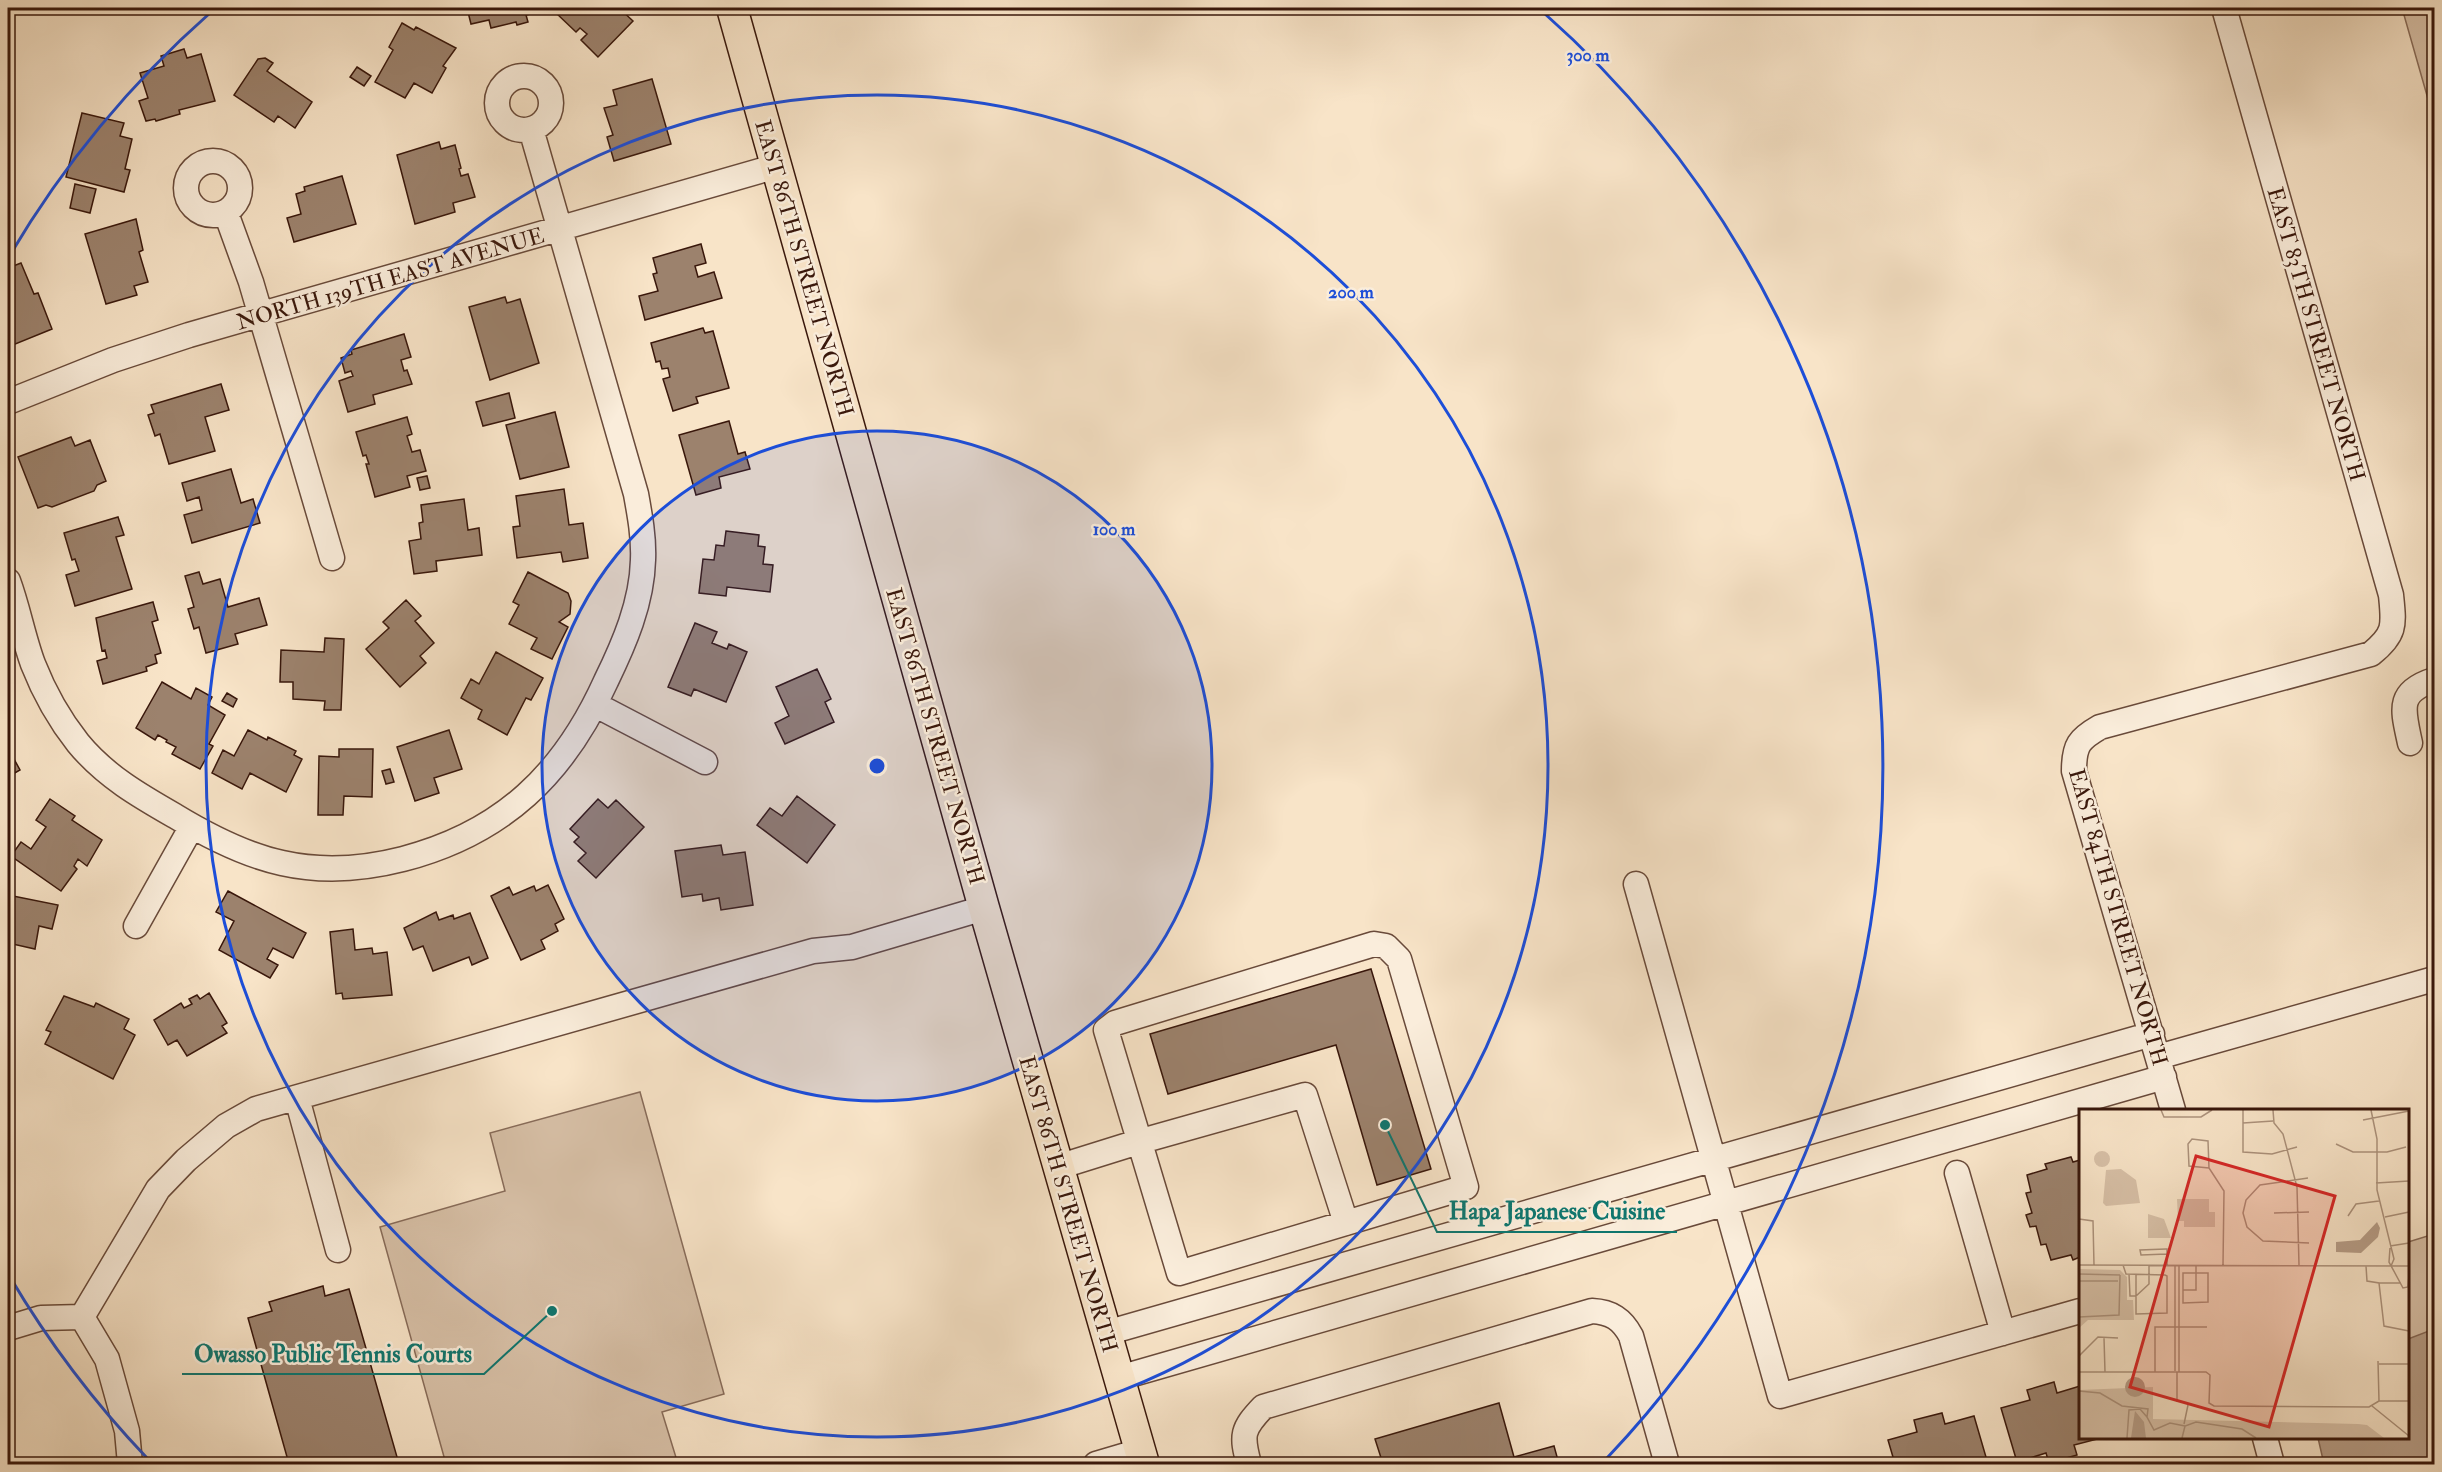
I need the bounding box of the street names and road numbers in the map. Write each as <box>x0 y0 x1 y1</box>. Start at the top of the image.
street label: EAST 86TH STREET NORTH <box>748 117 860 420</box>
street label: EAST 83TH STREET NORTH <box>2261 184 2371 484</box>
street label: NORTH 139TH EAST AVENUE <box>233 222 548 336</box>
street label: EAST 86TH STREET NORTH <box>879 585 991 888</box>
street label: EAST 84TH STREET NORTH <box>2062 765 2174 1069</box>
street label: EAST 86TH STREET NORTH <box>1012 1053 1124 1356</box>

